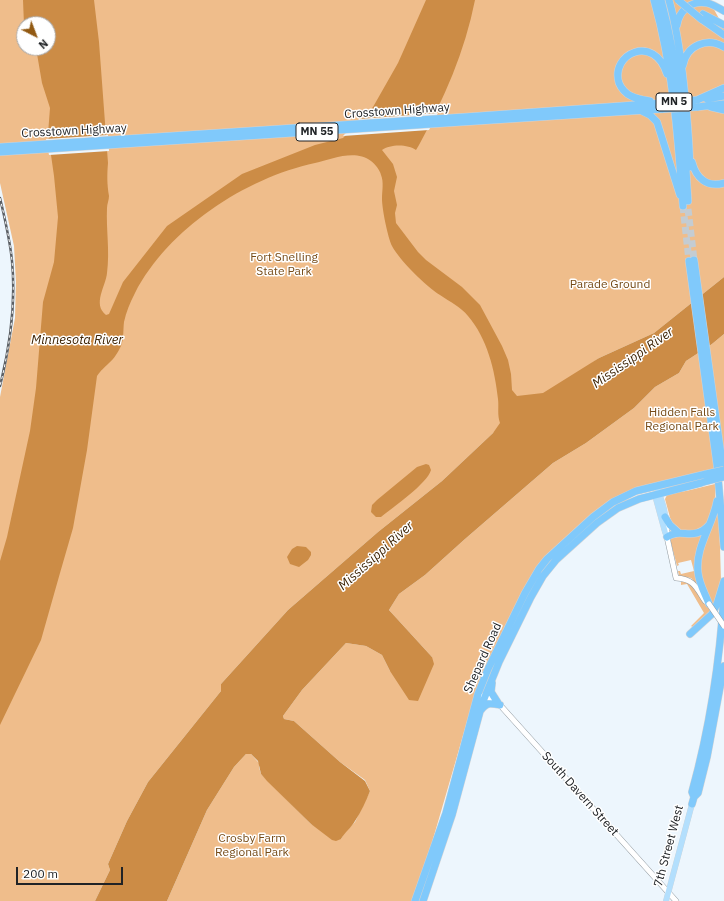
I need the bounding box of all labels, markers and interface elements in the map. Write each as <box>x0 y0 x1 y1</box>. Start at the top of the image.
north arrow <box>16 16 56 56</box>
text: N <box>36 36 51 52</box>
road number: MN 5 <box>656 93 692 111</box>
street label: Crosstown Highway <box>344 100 450 122</box>
street label: Crosstown Highway <box>21 121 127 141</box>
road number: MN 55 <box>296 123 338 141</box>
park label: Fort Snelling State Park <box>250 251 318 279</box>
park label: Parade Ground <box>570 278 650 292</box>
water label: Mississippi River <box>589 324 677 392</box>
water label: Minnesota River <box>31 332 123 348</box>
park label: Hidden Falls Regional Park <box>645 406 719 434</box>
water label: Mississippi River <box>335 518 417 594</box>
street label: Shepard Road <box>461 621 505 695</box>
street label: South Davern Street <box>538 749 622 839</box>
street label: 7th Street West <box>651 804 687 888</box>
park label: Crosby Farm Regional Park <box>215 832 289 860</box>
scale bar <box>18 859 125 885</box>
text: 200 m <box>23 866 58 881</box>

